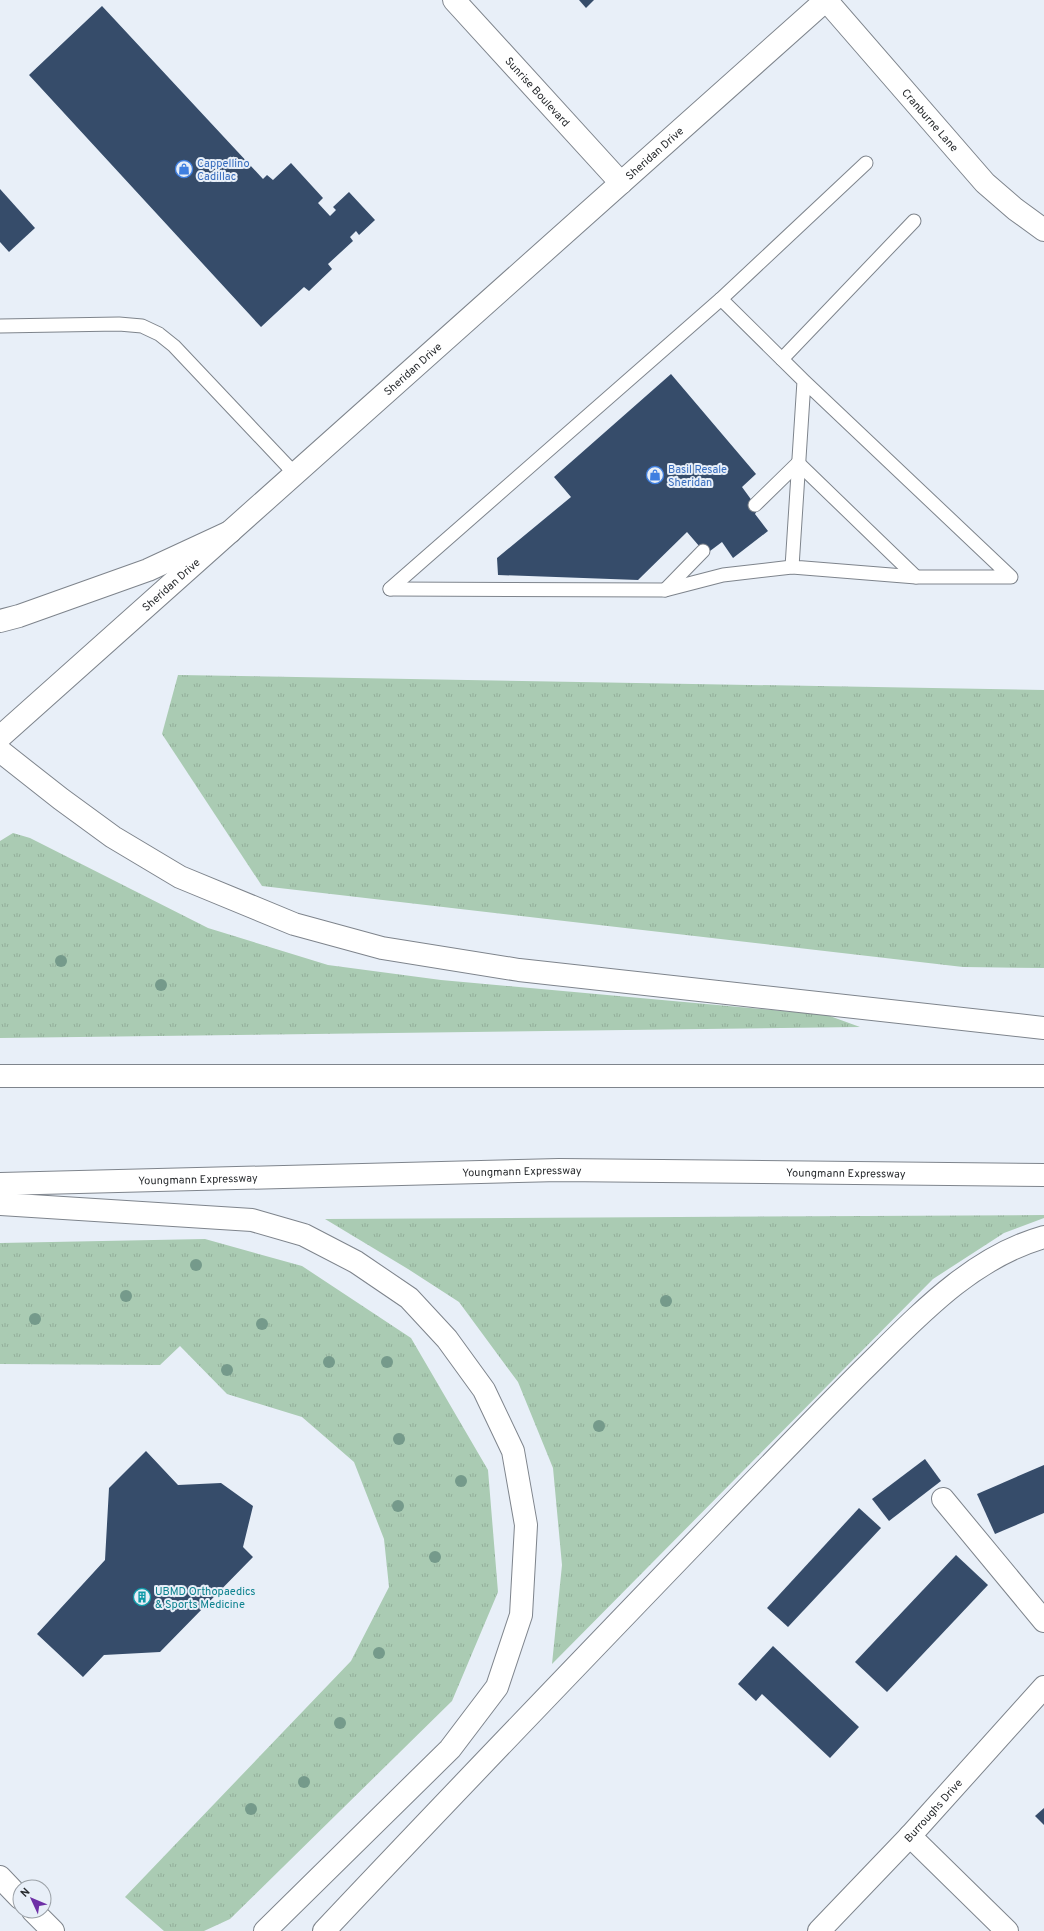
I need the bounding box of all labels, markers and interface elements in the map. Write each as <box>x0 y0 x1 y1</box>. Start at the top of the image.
street label: Sunrise Boulevard <box>501 54 572 130</box>
street label: Cranburne Lane <box>898 86 961 155</box>
street label: Sheridan Drive <box>623 124 687 183</box>
place label: Cappellino Cadillac <box>197 157 250 184</box>
shop icon: Cappellino Cadillac <box>174 159 194 179</box>
street label: Sheridan Drive <box>381 340 445 399</box>
place label: Basil Resale Sheridan <box>668 463 727 490</box>
shop icon: Basil Resale Sheridan <box>645 465 665 485</box>
street label: Sheridan Drive <box>140 556 203 615</box>
street label: Youngmann Expressway <box>462 1164 582 1180</box>
street label: Youngmann Expressway <box>786 1166 906 1182</box>
street label: Youngmann Expressway <box>138 1172 258 1189</box>
place label: UBMD Orthopaedics & Sports Medicine <box>155 1585 256 1612</box>
building icon: UBMD Orthopaedics & Sports Medicine <box>132 1587 152 1607</box>
street label: Burroughs Drive <box>902 1776 966 1846</box>
north arrow <box>12 1879 52 1919</box>
text: N <box>18 1885 33 1900</box>

